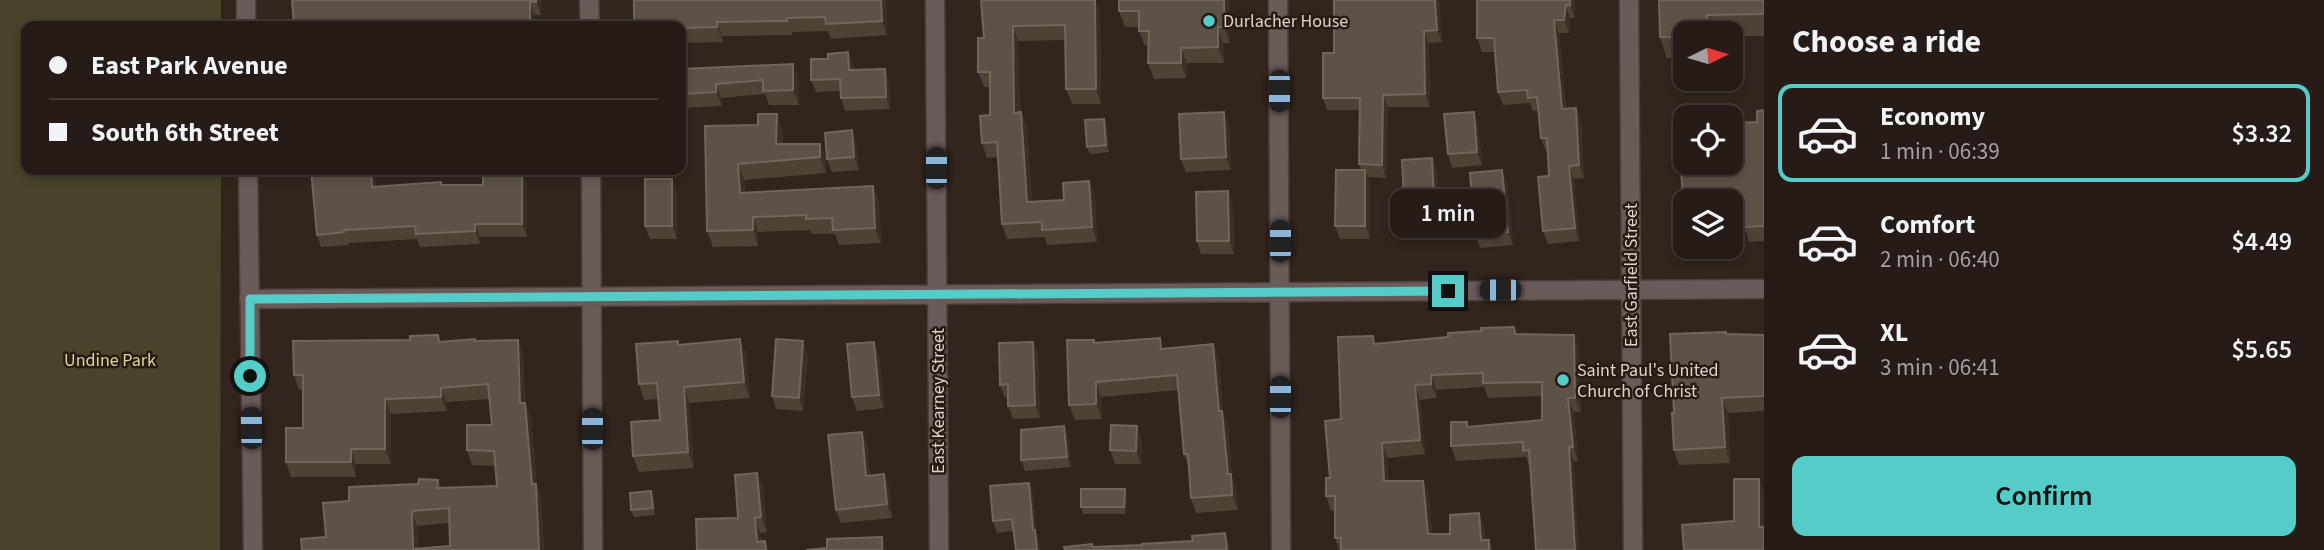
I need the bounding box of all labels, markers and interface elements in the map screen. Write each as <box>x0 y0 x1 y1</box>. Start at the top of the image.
place label: Durlacher House <box>1223 9 1348 34</box>
marker: Durlacher House <box>1201 13 1217 29</box>
text: Choose a ride <box>1792 19 1981 65</box>
north arrow <box>1673 21 1743 91</box>
map controls <box>1673 21 1743 259</box>
text: East Park Avenue <box>91 47 288 84</box>
car <box>1269 70 1290 112</box>
text: Economy <box>1880 98 1985 135</box>
icon: car <box>1796 102 1859 165</box>
button: locate <box>1673 105 1743 175</box>
text: South 6th Street <box>91 114 279 151</box>
text: $3.32 <box>2231 115 2292 152</box>
text: 1 min · 06:39 <box>1880 135 2000 168</box>
car <box>926 147 947 189</box>
button: layers <box>1673 189 1743 259</box>
callout: 1 min <box>1390 190 1506 238</box>
text: 1 min <box>1421 197 1475 230</box>
street label: East Garfield Street <box>1619 203 1644 347</box>
text: Comfort <box>1880 206 1975 243</box>
icon: car <box>1796 210 1859 273</box>
car <box>1270 220 1291 262</box>
text: $4.49 <box>2231 223 2292 260</box>
text: 2 min · 06:40 <box>1880 243 2000 276</box>
route end <box>1432 275 1464 307</box>
car <box>1480 280 1522 301</box>
text: XL <box>1880 314 1908 351</box>
icon: car <box>1796 318 1859 381</box>
street label: East Kearney Street <box>926 328 951 474</box>
text: $5.65 <box>2231 331 2292 368</box>
park label: Undine Park <box>64 348 156 373</box>
text: 3 min · 06:41 <box>1880 351 2000 384</box>
place label: Saint Paul's United Church of Christ <box>1577 358 1718 404</box>
route start <box>234 360 266 392</box>
marker: Saint Paul's United Church of Christ <box>1555 372 1571 388</box>
car <box>1270 376 1291 418</box>
car <box>241 407 262 449</box>
car <box>582 408 603 450</box>
button: Confirm <box>1792 456 2296 536</box>

